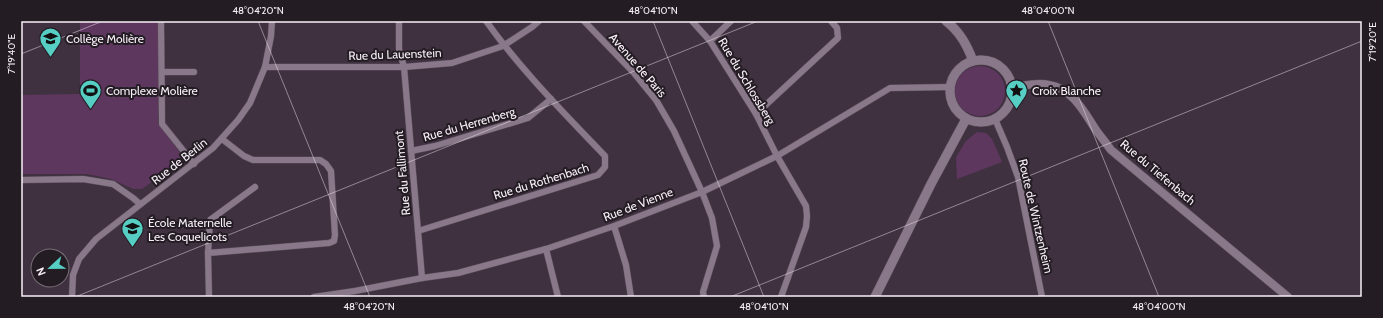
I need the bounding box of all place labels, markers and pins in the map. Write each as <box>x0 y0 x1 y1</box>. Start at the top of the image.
school or university icon: Collège Molière <box>37 25 63 58</box>
place label: Collège Molière <box>66 31 144 46</box>
sports icon: Complexe Molière <box>77 77 103 110</box>
place icon: Croix Blanche <box>1003 77 1029 110</box>
place label: Complexe Molière <box>106 83 198 98</box>
place label: Croix Blanche <box>1032 83 1101 98</box>
place label: École Maternelle Les Coquelicots <box>148 215 232 244</box>
school or university icon: École Maternelle Les Coquelicots <box>120 216 146 249</box>

